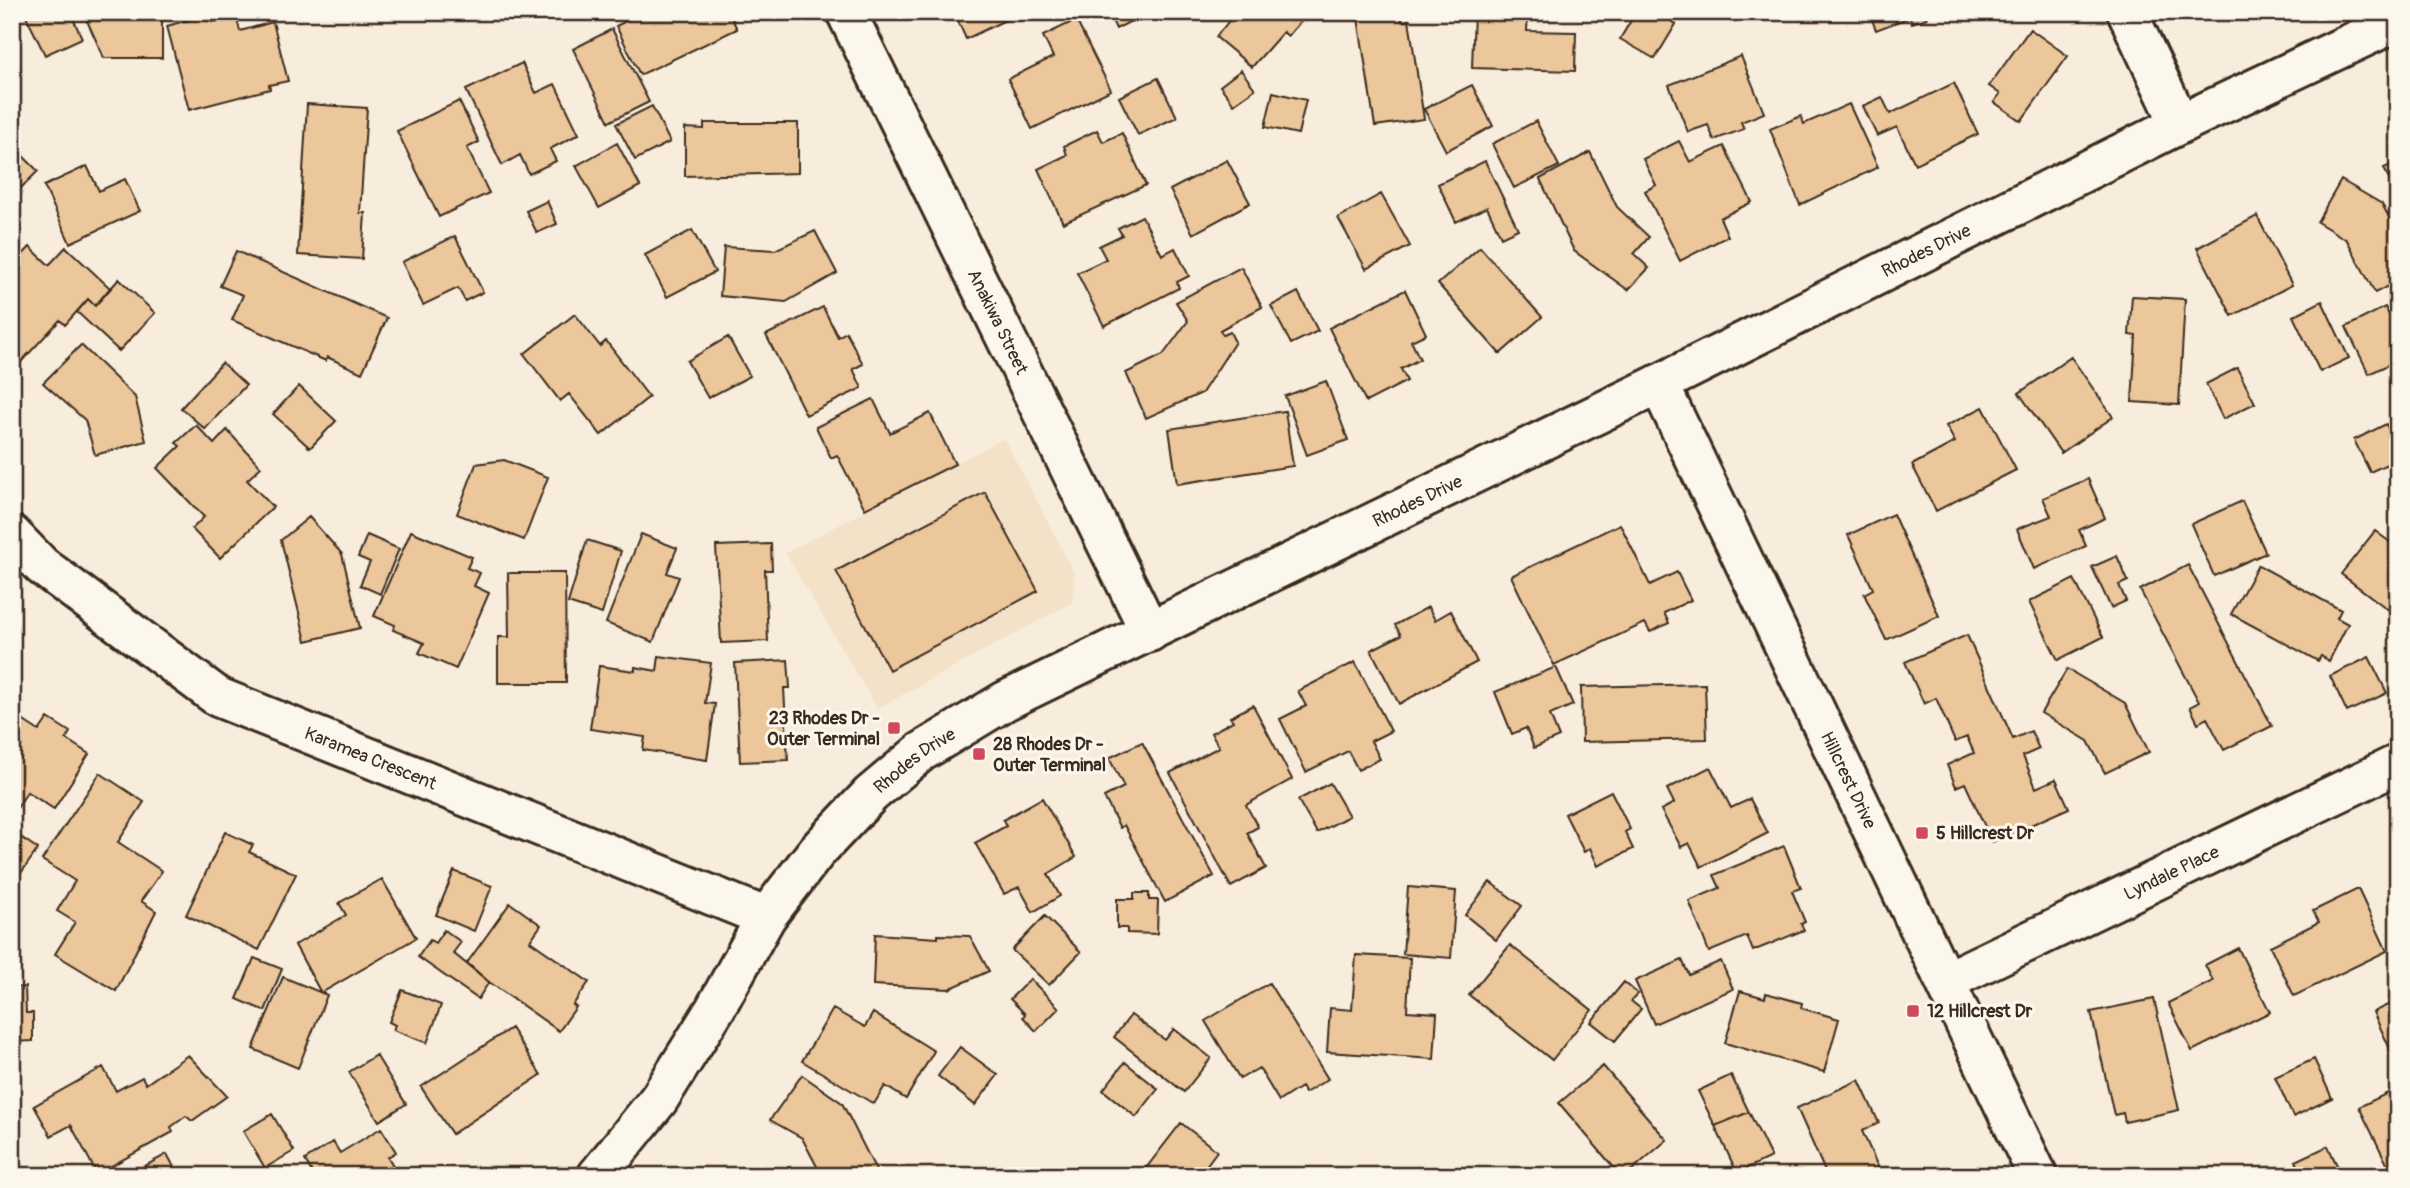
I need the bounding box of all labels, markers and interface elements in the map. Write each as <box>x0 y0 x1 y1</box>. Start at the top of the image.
street label: Rhodes Drive <box>1878 219 1975 283</box>
street label: Anakiwa Street <box>962 266 1033 379</box>
street label: Rhodes Drive <box>1369 470 1466 533</box>
place label: 23 Rhodes Dr - Outer Terminal <box>767 707 880 751</box>
marker: 23 Rhodes Dr - Outer Terminal <box>886 720 902 736</box>
street label: Karamea Crescent <box>301 722 440 796</box>
street label: Rhodes Drive <box>869 723 960 799</box>
street label: Hillcrest Drive <box>1815 728 1881 833</box>
place label: 28 Rhodes Dr - Outer Terminal <box>993 733 1106 777</box>
marker: 28 Rhodes Dr - Outer Terminal <box>971 746 987 762</box>
place label: 5 Hillcrest Dr <box>1936 822 2034 845</box>
marker: 5 Hillcrest Dr <box>1914 825 1930 841</box>
street label: Lyndale Place <box>2120 841 2223 906</box>
place label: 12 Hillcrest Dr <box>1927 1000 2033 1023</box>
marker: 12 Hillcrest Dr <box>1905 1003 1921 1019</box>

